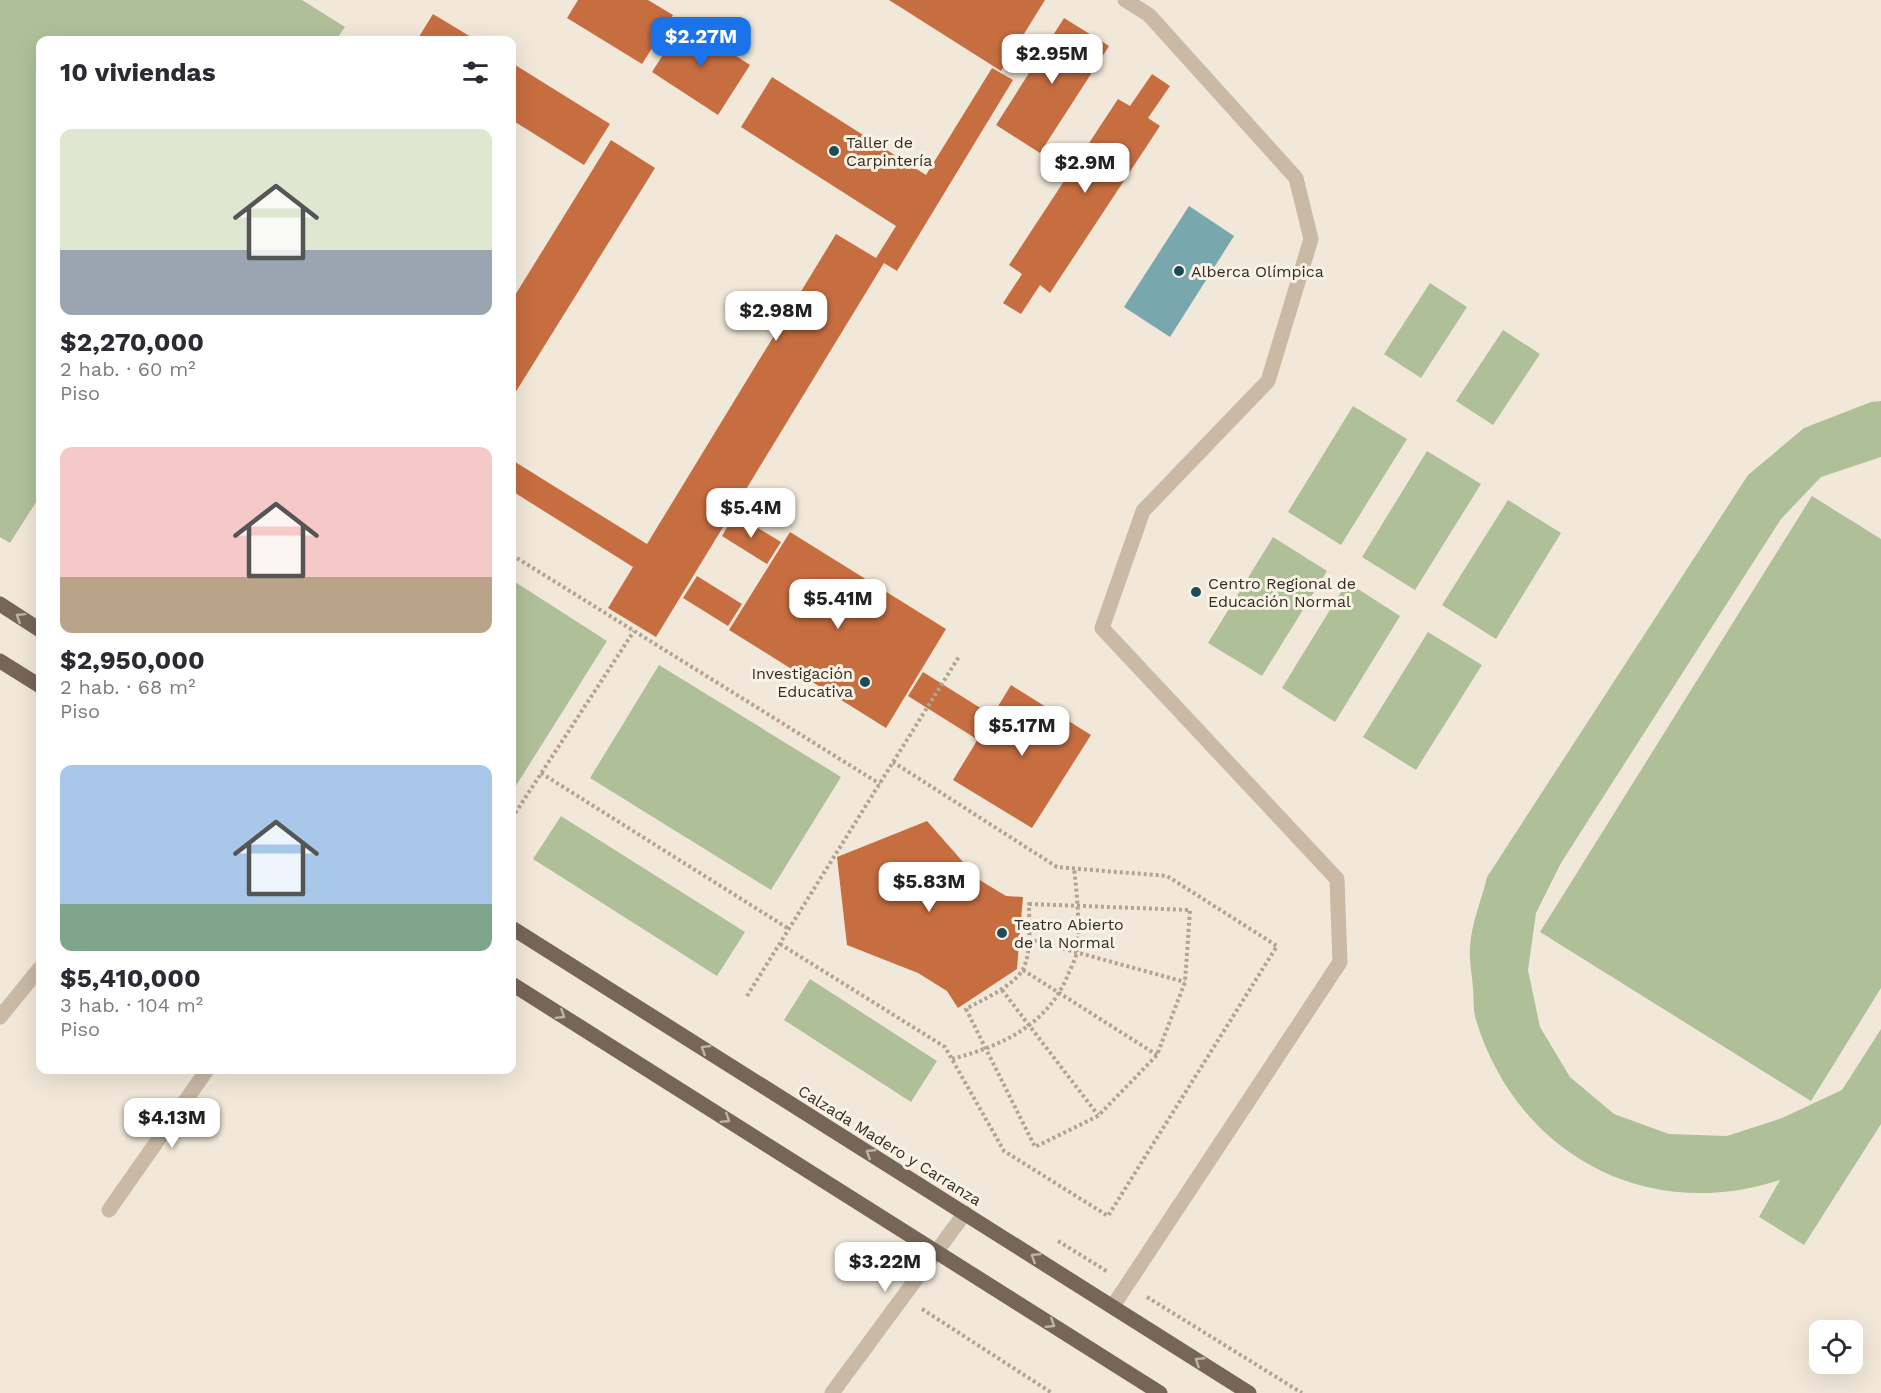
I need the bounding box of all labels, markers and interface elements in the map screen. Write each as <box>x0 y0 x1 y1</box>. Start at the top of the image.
pin: $2.27M <box>652 17 750 68</box>
text: $2.27M <box>665 24 737 48</box>
pin: $2.95M <box>1003 34 1101 85</box>
text: $2.95M <box>1016 41 1088 65</box>
icon: filters <box>459 56 492 89</box>
text: 10 viviendas <box>60 57 216 87</box>
place label: Taller de Carpintería <box>846 133 932 170</box>
pin: $2.9M <box>1043 143 1127 194</box>
marker: Taller de Carpintería <box>827 144 841 158</box>
text: $2.9M <box>1054 150 1116 174</box>
icon: home <box>222 168 330 276</box>
place label: Alberca Olímpica <box>1191 262 1324 281</box>
marker: Alberca Olímpica <box>1172 264 1186 278</box>
pin: $2.98M <box>727 291 825 342</box>
text: $2.98M <box>739 298 813 322</box>
text: $2,270,000 <box>60 327 204 357</box>
text: 2 hab. · 60 m² <box>60 357 196 381</box>
text: Piso <box>60 381 100 405</box>
icon: home <box>222 486 330 594</box>
pin: $5.4M <box>709 488 793 539</box>
text: $5.4M <box>720 495 782 519</box>
place label: Centro Regional de Educación Normal <box>1208 574 1356 611</box>
pin: $5.41M <box>789 579 887 630</box>
marker: Centro Regional de Educación Normal <box>1189 585 1203 599</box>
text: $5.41M <box>803 586 873 610</box>
one-way arrow <box>16 613 26 625</box>
text: $2,950,000 <box>60 645 205 675</box>
place label: Investigación Educativa <box>751 664 853 701</box>
text: 2 hab. · 68 m² <box>60 675 195 699</box>
marker: Investigación Educativa <box>858 675 872 689</box>
text: Piso <box>60 699 100 723</box>
pin: $5.17M <box>973 706 1071 757</box>
text: $5.17M <box>988 713 1056 737</box>
icon: home <box>222 804 330 912</box>
pin: $5.83M <box>880 862 978 913</box>
text: $5.83M <box>893 869 965 893</box>
place label: Teatro Abierto de la Normal <box>1014 915 1124 952</box>
marker: Teatro Abierto de la Normal <box>995 926 1009 940</box>
text: $5,410,000 <box>60 963 201 993</box>
text: 3 hab. · 104 m² <box>60 993 203 1017</box>
one-way arrow <box>555 1007 565 1019</box>
text: Piso <box>60 1017 100 1041</box>
one-way arrow <box>700 1046 711 1057</box>
street label: Calzada Madero y Carranza <box>795 1081 985 1210</box>
pin: $4.13M <box>123 1098 221 1149</box>
text: $4.13M <box>138 1105 206 1129</box>
one-way arrow <box>720 1111 730 1123</box>
one-way arrow <box>866 1149 876 1161</box>
pin: $3.22M <box>836 1242 934 1293</box>
text: $3.22M <box>849 1249 921 1273</box>
one-way arrow <box>1031 1253 1042 1264</box>
one-way arrow <box>1044 1317 1055 1328</box>
map controls <box>1809 1320 1863 1374</box>
button: locate <box>1809 1320 1863 1374</box>
one-way arrow <box>1195 1358 1206 1369</box>

